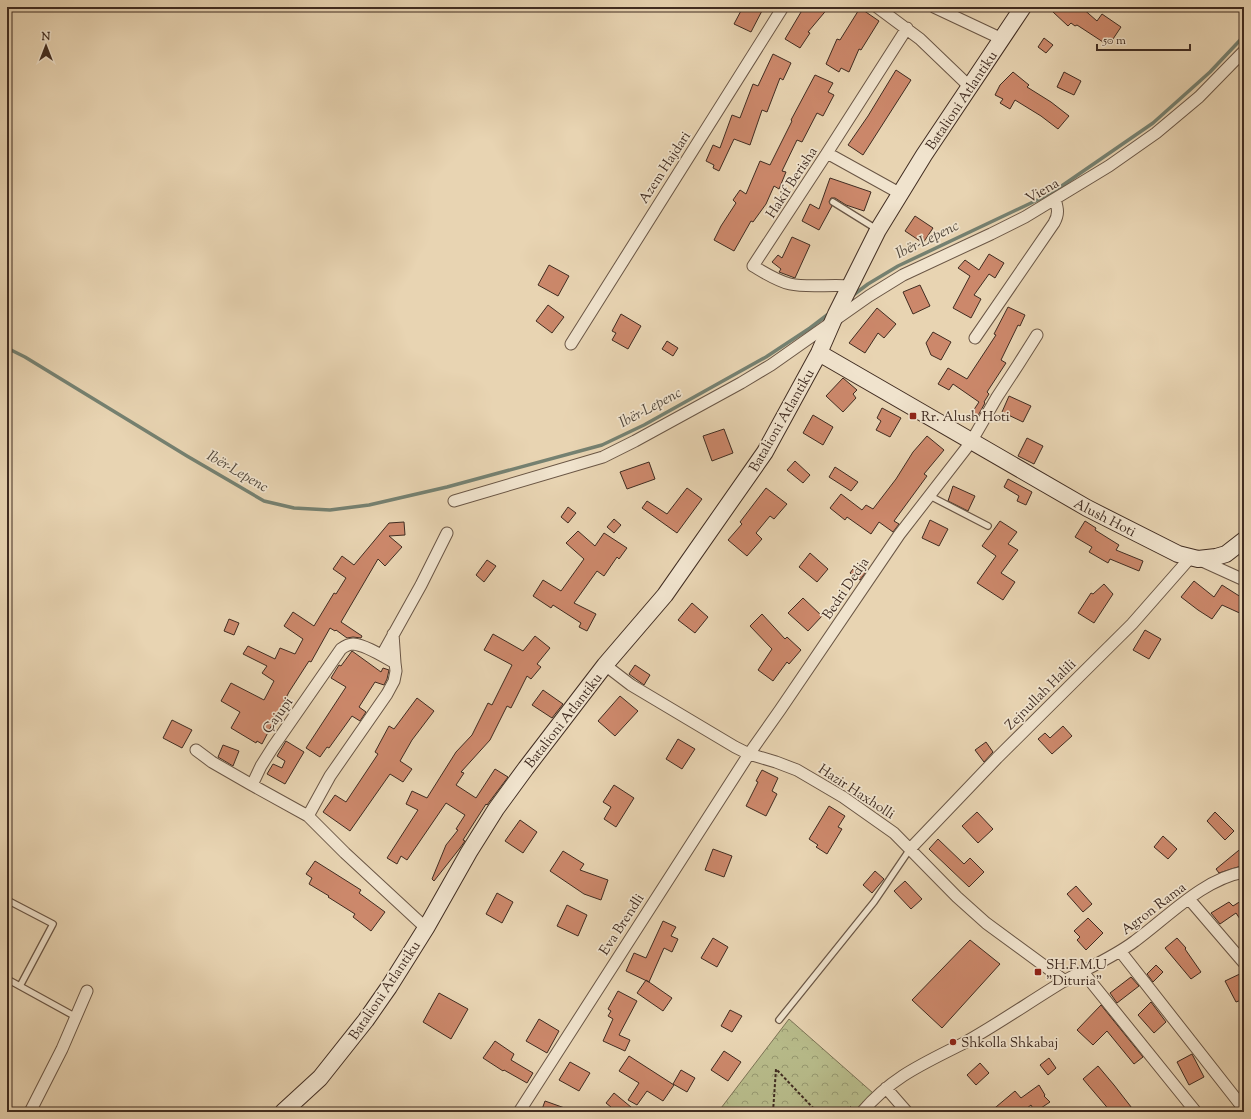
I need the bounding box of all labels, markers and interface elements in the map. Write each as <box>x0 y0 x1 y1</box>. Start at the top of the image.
north arrow <box>26 26 66 66</box>
scale bar <box>1097 26 1190 52</box>
text: N <box>41 29 51 45</box>
text: 50 m <box>1102 32 1126 50</box>
street label: Batalioni Atlantiku <box>922 48 1003 155</box>
street label: Azem Hajdari <box>635 128 697 208</box>
street label: Hakif Berisha <box>762 143 824 223</box>
street label: Viena <box>1023 174 1064 209</box>
water label: Ibër-Lepenc <box>892 216 963 265</box>
street label: Batalioni Atlantiku <box>745 366 820 476</box>
water label: Ibër-Lepenc <box>616 383 686 434</box>
place label: Rr. Alush Hoti <box>921 408 1010 428</box>
marker: Rr. Alush Hoti <box>908 411 918 421</box>
water label: Ibër-Lepenc <box>202 446 272 498</box>
street label: Alush Hoti <box>1070 495 1139 543</box>
street label: Bedri Dedja <box>818 554 875 624</box>
street label: Zejnullah Halili <box>1001 655 1081 735</box>
street label: Batalioni Atlantiku <box>521 669 608 773</box>
street label: Çajupi <box>258 694 299 739</box>
street label: Hazir Haxholli <box>814 760 898 825</box>
street label: Agron Rama <box>1118 878 1191 941</box>
street label: Eva Brendli <box>595 890 650 960</box>
street label: Batalioni Atlantiku <box>345 938 426 1045</box>
place label: SH.F.M.U "Dituria" <box>1046 956 1107 992</box>
marker: SH.F.M.U "Dituria" <box>1033 967 1043 977</box>
place label: Shkolla Shkabaj <box>961 1034 1058 1054</box>
marker: Shkolla Shkabaj <box>948 1037 958 1047</box>

